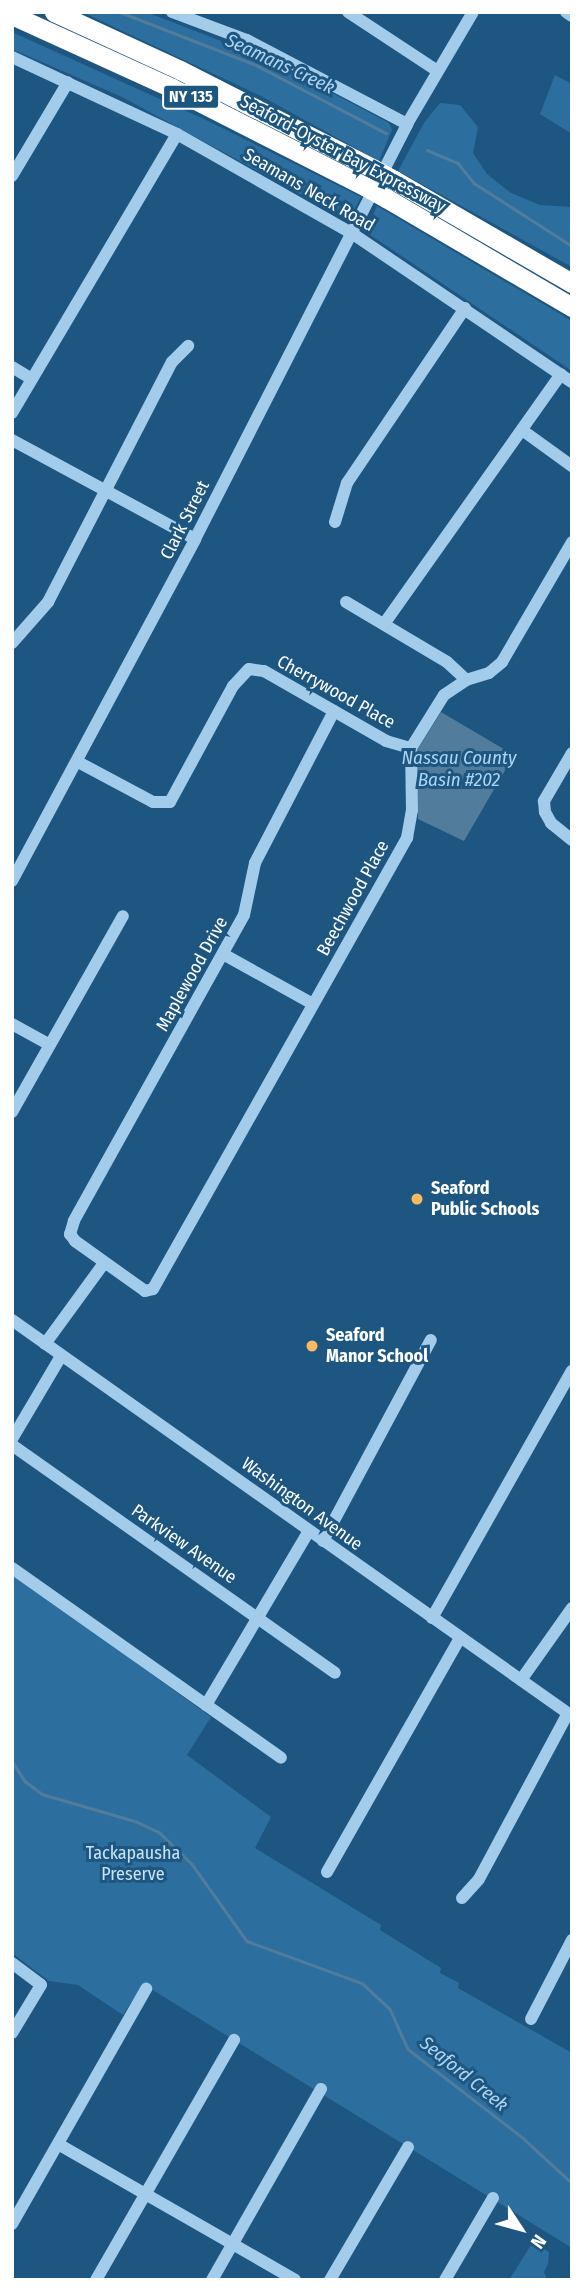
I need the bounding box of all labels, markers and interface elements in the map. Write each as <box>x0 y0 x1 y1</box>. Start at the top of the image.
water label: Seamans Creek <box>222 29 338 99</box>
road number: NY 135 <box>161 85 221 110</box>
street label: Seaford-Oyster Bay Expressway <box>237 91 449 217</box>
street label: Seamans Neck Road <box>240 144 378 236</box>
street label: Clark Street <box>156 477 214 563</box>
street label: Cherrywood Place <box>273 651 399 733</box>
water label: Nassau County Basin #202 <box>402 747 516 791</box>
street label: Beechwood Place <box>312 837 394 959</box>
street label: Maplewood Drive <box>152 913 232 1035</box>
place label: Seaford Public Schools <box>431 1178 539 1220</box>
marker: Seaford Public Schools <box>409 1191 425 1207</box>
place label: Seaford Manor School <box>326 1325 428 1368</box>
marker: Seaford Manor School <box>304 1338 320 1354</box>
street label: Washington Avenue <box>237 1453 367 1555</box>
street label: Parkview Avenue <box>127 1500 241 1588</box>
park label: Tackapausha Preserve <box>86 1843 180 1885</box>
water label: Seaford Creek <box>415 2032 513 2116</box>
north arrow <box>486 2194 556 2264</box>
text: N <box>526 2230 551 2253</box>

